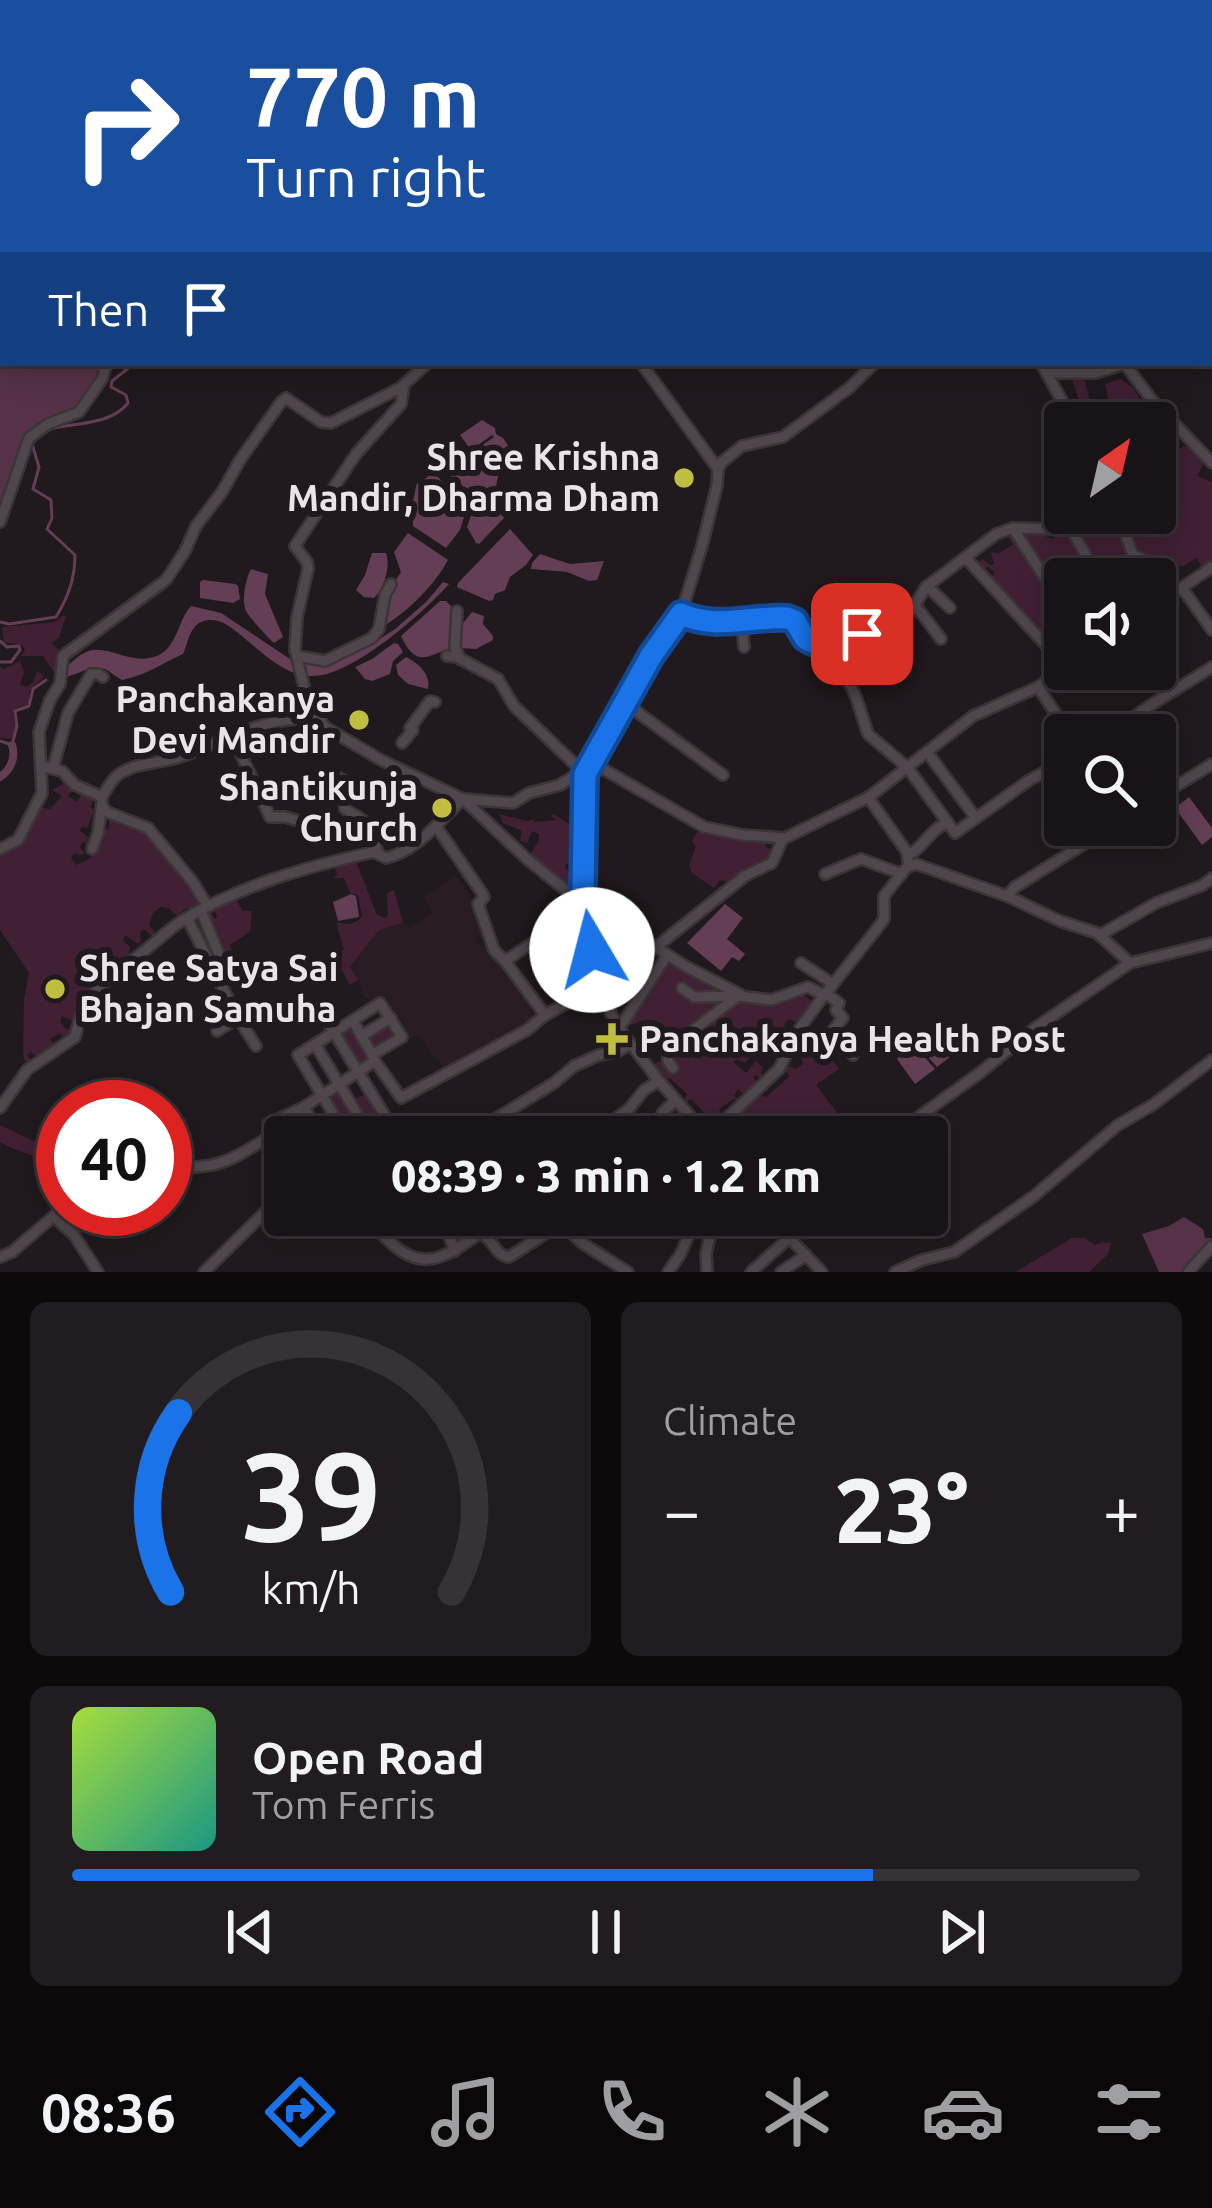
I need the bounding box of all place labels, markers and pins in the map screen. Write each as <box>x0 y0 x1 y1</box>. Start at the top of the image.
place label: Shree Krishna Mandir, Dharma Dham <box>287 436 660 518</box>
marker: Shree Krishna Mandir, Dharma Dham <box>671 465 697 491</box>
pin <box>811 583 913 685</box>
place label: Panchakanya Devi Mandir <box>116 678 335 760</box>
marker: Panchakanya Devi Mandir <box>346 707 372 733</box>
place label: Shantikunja Church <box>219 766 418 848</box>
marker: Shantikunja Church <box>429 795 455 821</box>
place label: Shree Satya Sai Bhajan Samuha <box>79 947 338 1029</box>
marker: Shree Satya Sai Bhajan Samuha <box>42 976 68 1002</box>
place label: Panchakanya Health Post <box>639 1018 1066 1059</box>
marker: Panchakanya Health Post <box>596 1023 628 1055</box>

